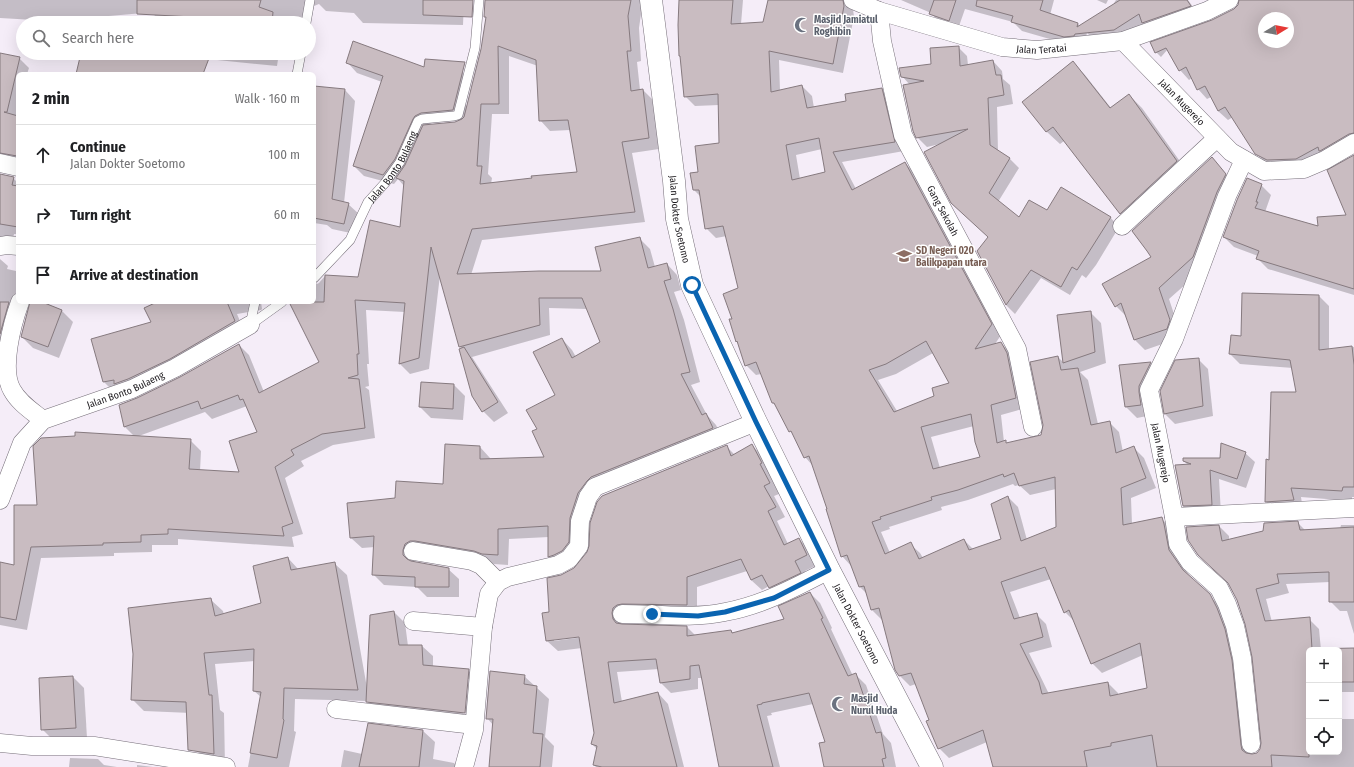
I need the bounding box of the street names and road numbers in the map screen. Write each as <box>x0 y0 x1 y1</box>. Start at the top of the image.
street label: Jalan Teratai <box>1016 42 1067 57</box>
street label: Jalan Mugerejo <box>1156 77 1207 128</box>
street label: Jalan Bonto Bulaeng <box>366 129 420 205</box>
street label: Jalan Dokter Soetomo <box>666 175 692 264</box>
street label: Gang Sekolah <box>924 184 961 238</box>
street label: Jalan Bonto Bulaeng <box>85 369 167 411</box>
street label: Jalan Mugerejo <box>1149 422 1172 484</box>
street label: Jalan Dokter Soetomo <box>830 582 882 666</box>

